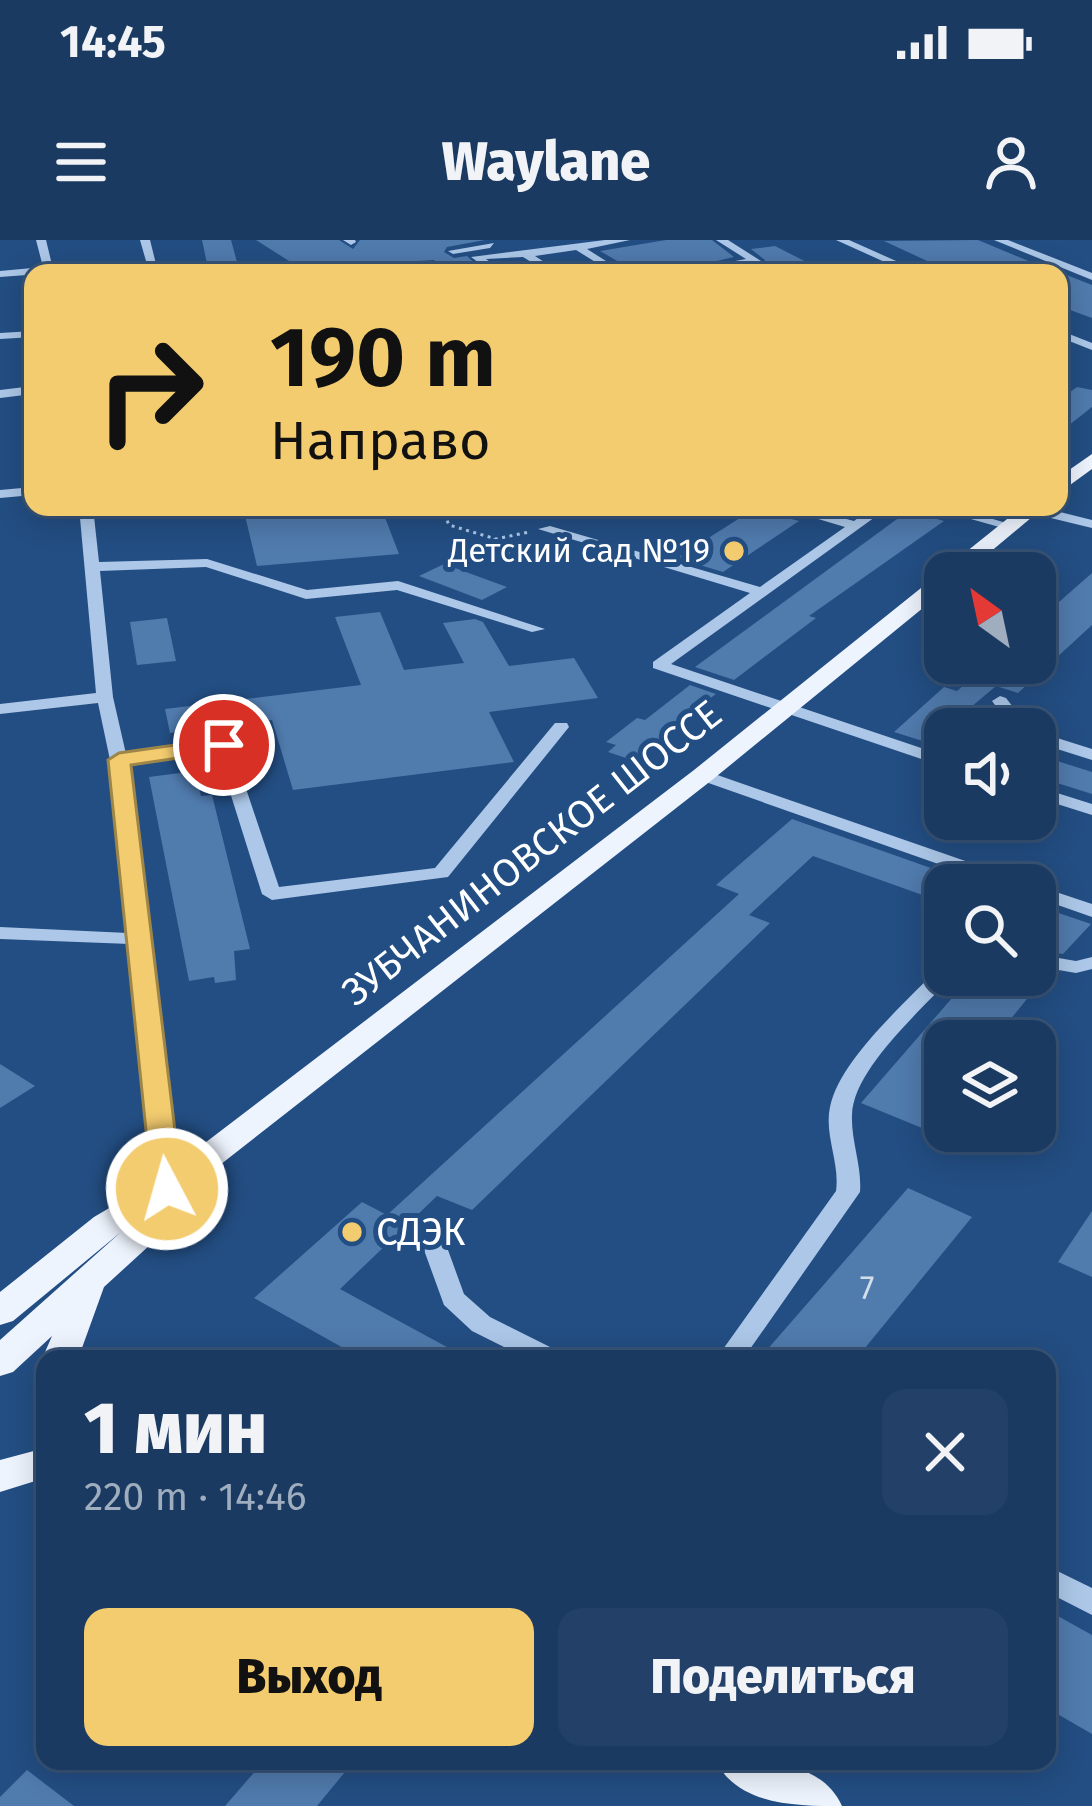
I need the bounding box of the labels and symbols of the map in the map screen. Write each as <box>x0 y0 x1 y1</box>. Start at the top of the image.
place label: Детский сад №19 <box>447 531 710 571</box>
marker: Детский сад №19 <box>721 538 747 564</box>
north arrow <box>924 552 1056 684</box>
street label: ЗУБЧАНИНОВСКОЕ ШОССЕ <box>333 691 731 1015</box>
pin <box>173 694 275 796</box>
position arrow <box>104 1126 230 1252</box>
place label: СДЭК <box>376 1209 466 1255</box>
marker: СДЭК <box>339 1219 365 1245</box>
house number: 7 <box>860 1268 874 1308</box>

